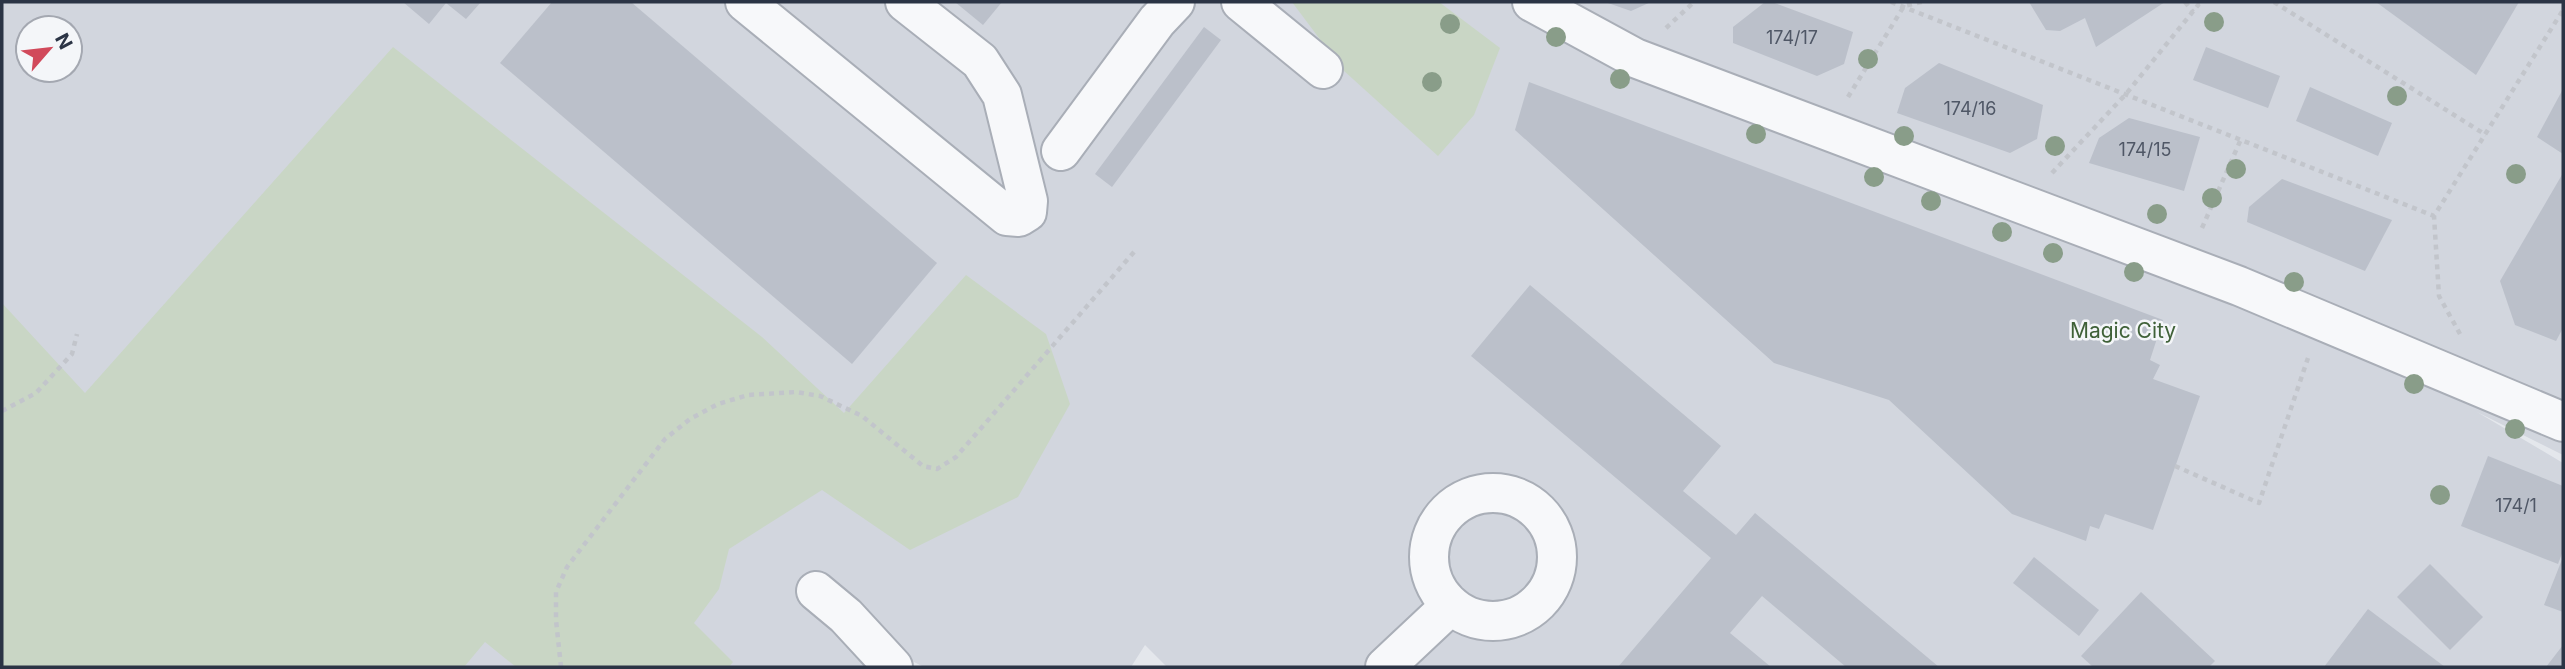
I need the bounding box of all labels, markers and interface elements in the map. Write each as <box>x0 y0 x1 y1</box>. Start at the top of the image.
north arrow <box>14 14 84 84</box>
house number: 174/17 <box>1766 27 1818 48</box>
text: N <box>50 29 77 53</box>
house number: 174/16 <box>1943 98 1997 119</box>
house number: 174/15 <box>2119 139 2171 160</box>
park label: Magic City <box>2070 318 2176 343</box>
house number: 174/1 <box>2495 495 2537 516</box>

